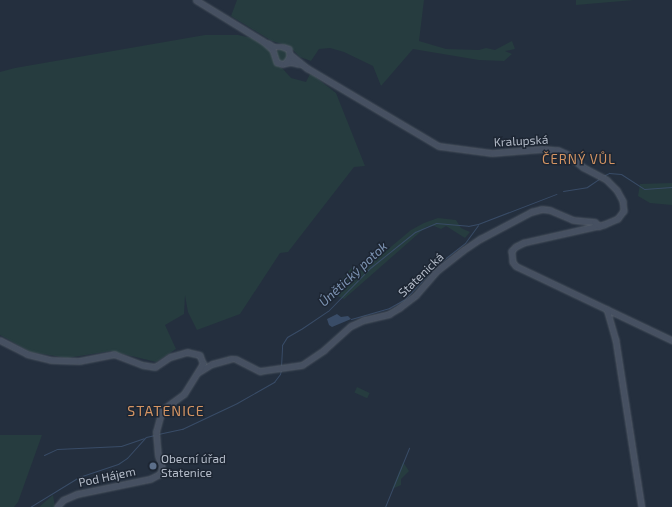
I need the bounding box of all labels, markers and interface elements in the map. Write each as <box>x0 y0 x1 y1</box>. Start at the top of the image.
street label: Kralupská <box>493 132 549 150</box>
district label: ČERNÝ VŮL <box>542 151 616 167</box>
water label: Únětický potok <box>316 238 390 310</box>
street label: Statenická <box>395 250 447 300</box>
district label: STATENICE <box>127 403 205 419</box>
place label: Obecní úřad Statenice <box>161 452 226 480</box>
marker: Obecní úřad Statenice <box>148 461 158 471</box>
street label: Pod Hájem <box>77 464 137 490</box>

